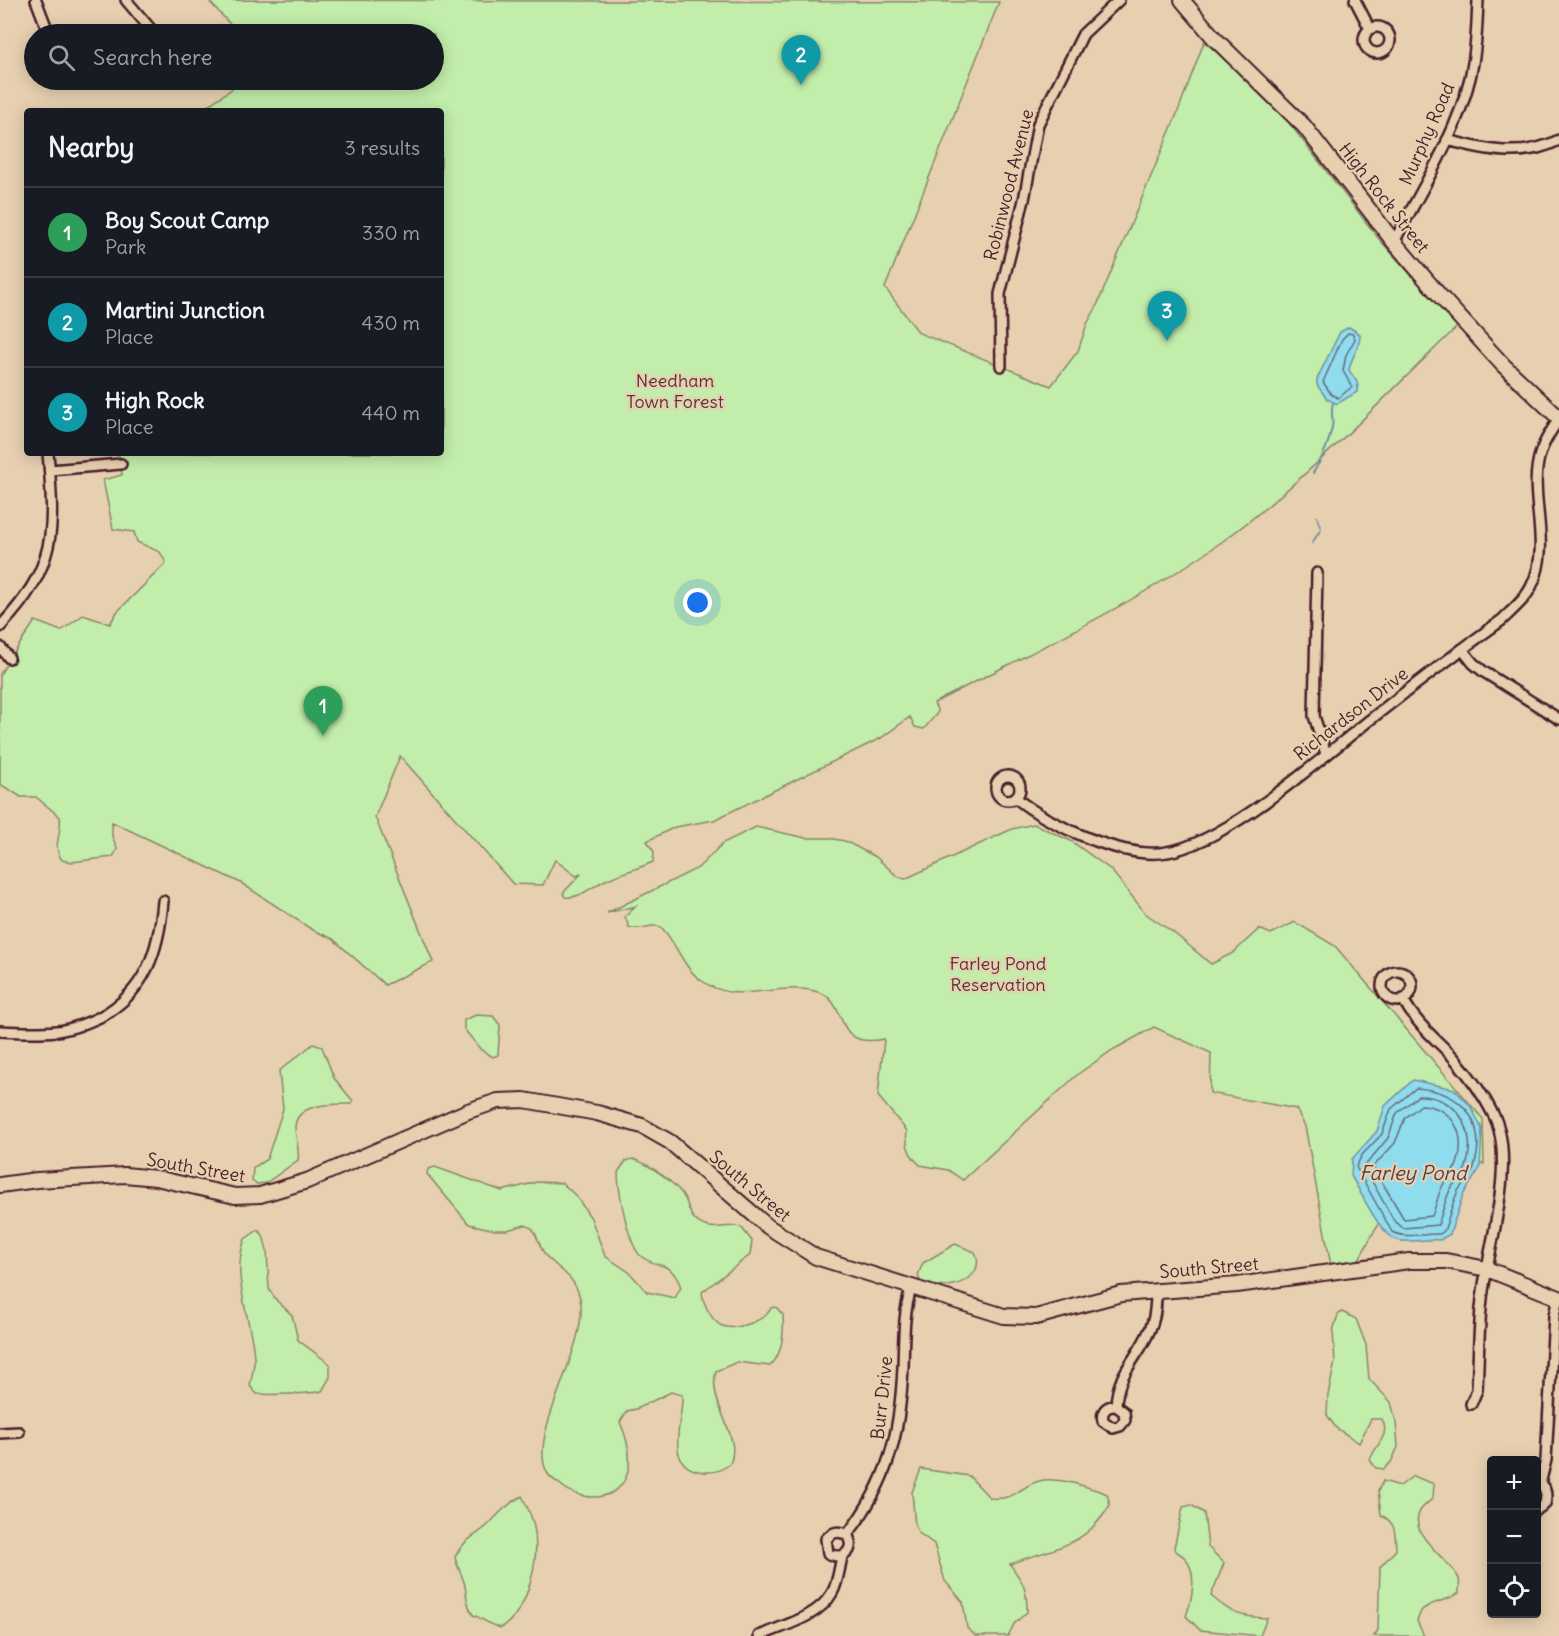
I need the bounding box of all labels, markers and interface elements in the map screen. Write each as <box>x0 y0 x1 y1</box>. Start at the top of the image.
search box <box>24 24 444 90</box>
pin: 2 <box>782 36 820 85</box>
icon: search <box>45 41 78 74</box>
text: Search here <box>93 43 212 71</box>
street label: Murphy Road <box>1394 79 1460 189</box>
street label: Robinwood Avenue <box>979 107 1038 263</box>
text: Nearby <box>48 131 134 164</box>
text: 3 results <box>344 135 420 160</box>
street label: High Rock Street <box>1334 138 1435 257</box>
text: Boy Scout Camp <box>105 206 269 234</box>
text: 1 <box>64 220 71 245</box>
text: 330 m <box>362 220 420 245</box>
text: Park <box>105 234 146 259</box>
pin: 3 <box>1148 292 1186 341</box>
text: Martini Junction <box>105 296 265 324</box>
text: 2 <box>62 310 73 335</box>
text: 430 m <box>362 310 420 335</box>
text: Place <box>105 324 153 349</box>
park label: Needham Town Forest <box>626 369 724 413</box>
text: High Rock <box>105 386 205 414</box>
text: 3 <box>62 400 73 425</box>
text: 440 m <box>361 400 420 425</box>
text: Place <box>105 414 153 439</box>
your location <box>683 588 712 617</box>
street label: Richardson Drive <box>1289 662 1412 765</box>
pin: 1 <box>304 686 342 736</box>
park label: Farley Pond Reservation <box>950 952 1047 996</box>
street label: South Street <box>705 1145 796 1226</box>
street label: South Street <box>145 1148 247 1187</box>
water label: Farley Pond <box>1359 1160 1469 1185</box>
street label: South Street <box>1158 1252 1259 1283</box>
street label: Burr Drive <box>866 1355 897 1441</box>
map controls <box>1487 1456 1541 1618</box>
button: + <box>1487 1456 1541 1510</box>
button: − <box>1487 1510 1541 1564</box>
button: locate <box>1487 1564 1541 1618</box>

